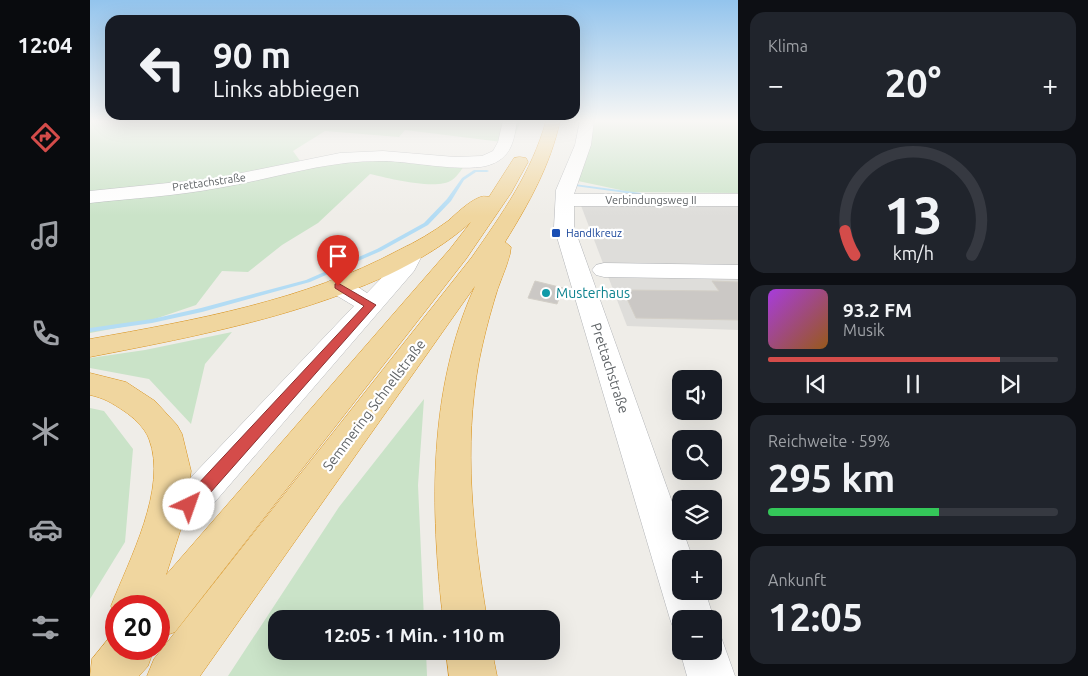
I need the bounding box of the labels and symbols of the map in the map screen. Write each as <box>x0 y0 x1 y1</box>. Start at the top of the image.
street label: Prettachstraße <box>171 171 247 193</box>
street label: Verbindungsweg II <box>605 194 697 206</box>
marker: Handlkreuz <box>550 227 562 239</box>
place label: Handlkreuz <box>566 227 622 239</box>
pin <box>317 235 359 286</box>
place label: Musterhaus <box>556 285 630 301</box>
marker: Musterhaus <box>540 287 552 299</box>
street label: Prettachstraße <box>588 321 632 415</box>
street label: Semmering Schnellstraße <box>319 336 429 474</box>
position arrow <box>162 478 214 530</box>
speed limit sign: 20 <box>105 595 170 660</box>

